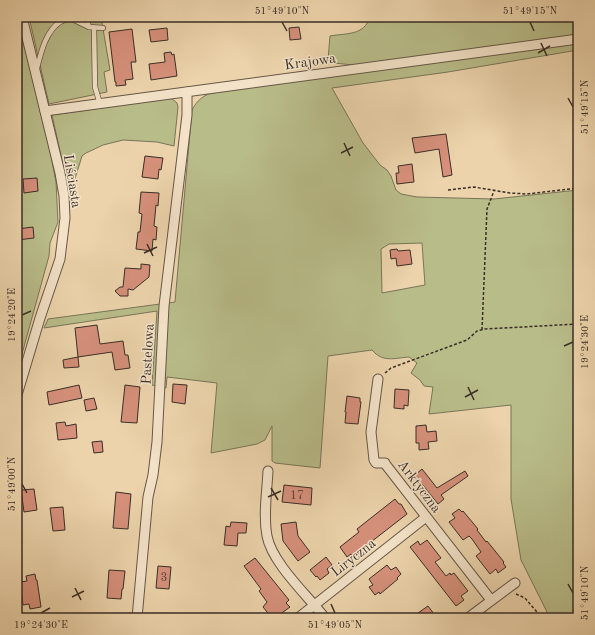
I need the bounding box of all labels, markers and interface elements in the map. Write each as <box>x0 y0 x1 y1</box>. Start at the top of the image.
text: 51°49'10"N <box>255 6 310 16</box>
text: 51°49'15"N <box>503 6 558 16</box>
street label: Krajowa <box>284 51 337 73</box>
text: 51°49'15"N <box>580 79 590 134</box>
street label: Liściasta <box>61 153 83 209</box>
text: 19°24'20"E <box>7 288 17 342</box>
text: 19°24'30"E <box>580 315 590 369</box>
street label: Pastelowa <box>139 323 157 385</box>
text: 51°49'00"N <box>7 456 17 511</box>
street label: Arktyczna <box>395 458 444 516</box>
house number: 17 <box>290 490 304 502</box>
street label: Liryczna <box>329 536 379 579</box>
text: 51°49'10"N <box>580 565 590 620</box>
house number: 3 <box>161 572 167 584</box>
text: 19°24'30"E <box>14 620 68 630</box>
text: 51°49'05"N <box>308 620 363 630</box>

